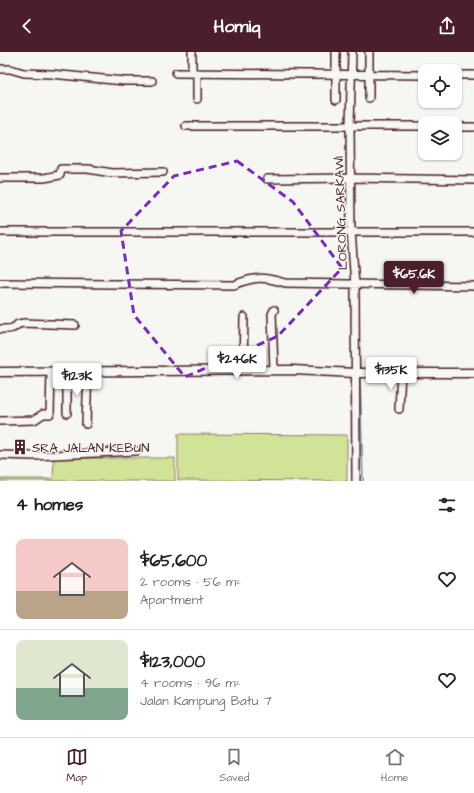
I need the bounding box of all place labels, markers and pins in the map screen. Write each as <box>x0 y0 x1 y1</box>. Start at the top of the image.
pin: $65.6K <box>381 261 447 295</box>
pin: $246K <box>209 346 265 380</box>
pin: $135K <box>363 357 419 391</box>
pin: $123K <box>49 363 105 397</box>
building icon: SRA JALAN KEBUN <box>11 438 29 456</box>
place label: SRA JALAN KEBUN <box>32 439 149 457</box>

